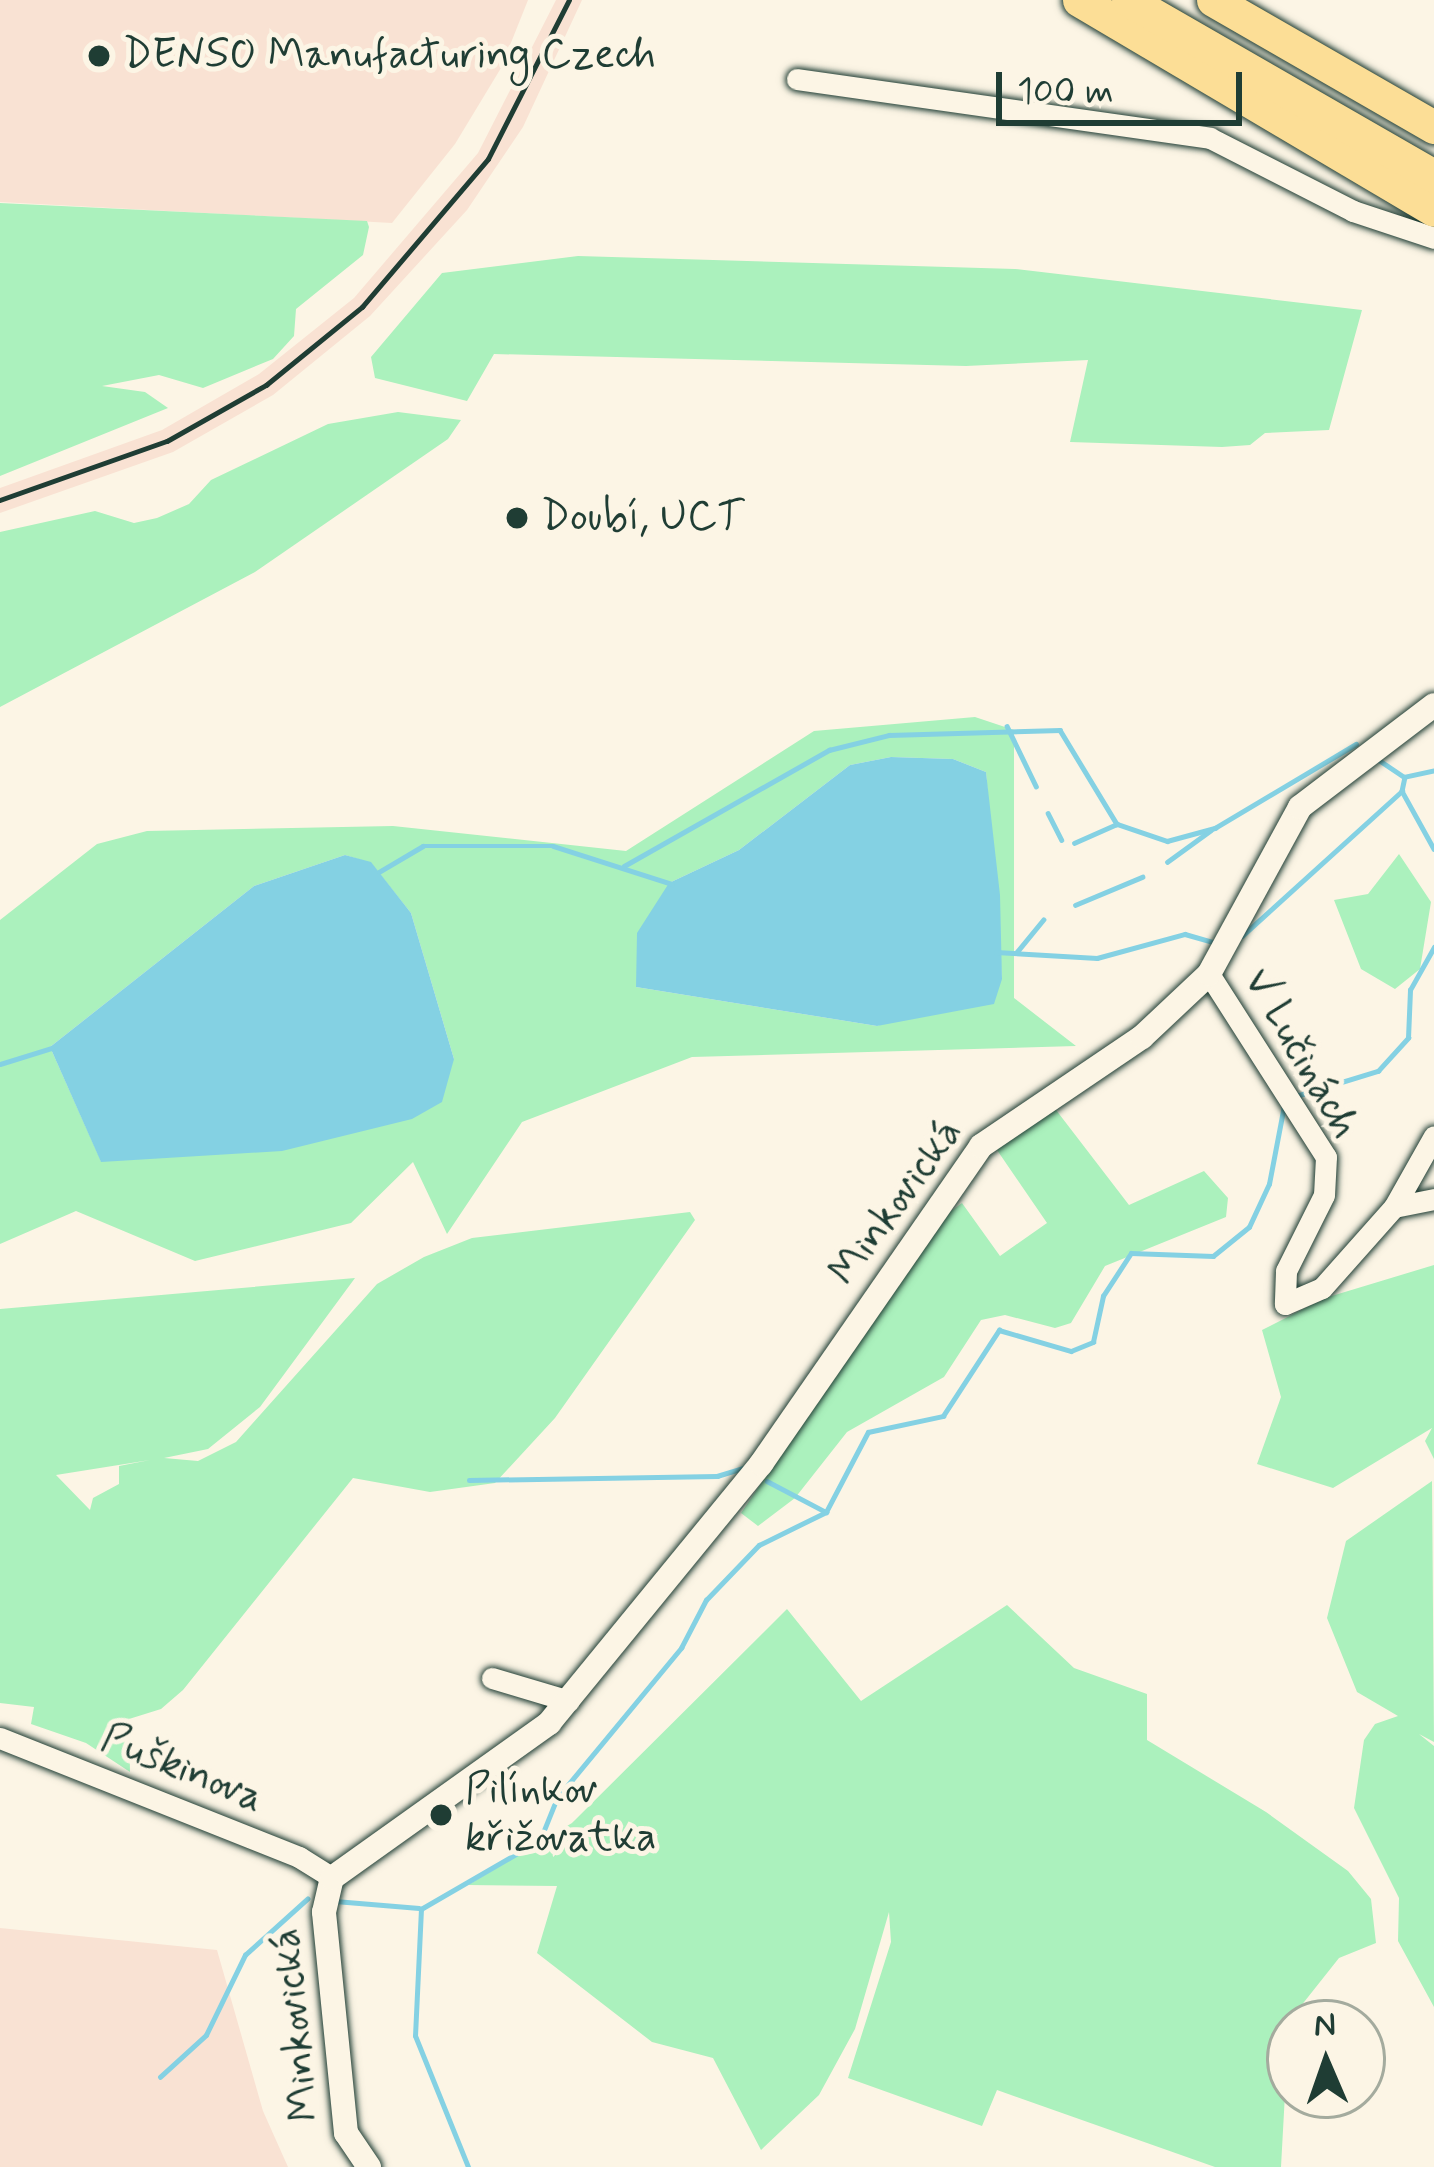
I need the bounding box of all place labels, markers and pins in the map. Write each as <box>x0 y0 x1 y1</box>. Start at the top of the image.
place label: DENSO Manufacturing Czech <box>123 31 653 81</box>
marker: DENSO Manufacturing Czech <box>86 43 112 69</box>
place label: Doubí, UCT <box>541 493 744 543</box>
marker: Doubí, UCT <box>504 505 530 531</box>
place label: Pilínkov křižovatka <box>465 1766 657 1864</box>
marker: Pilínkov křižovatka <box>428 1802 454 1828</box>

